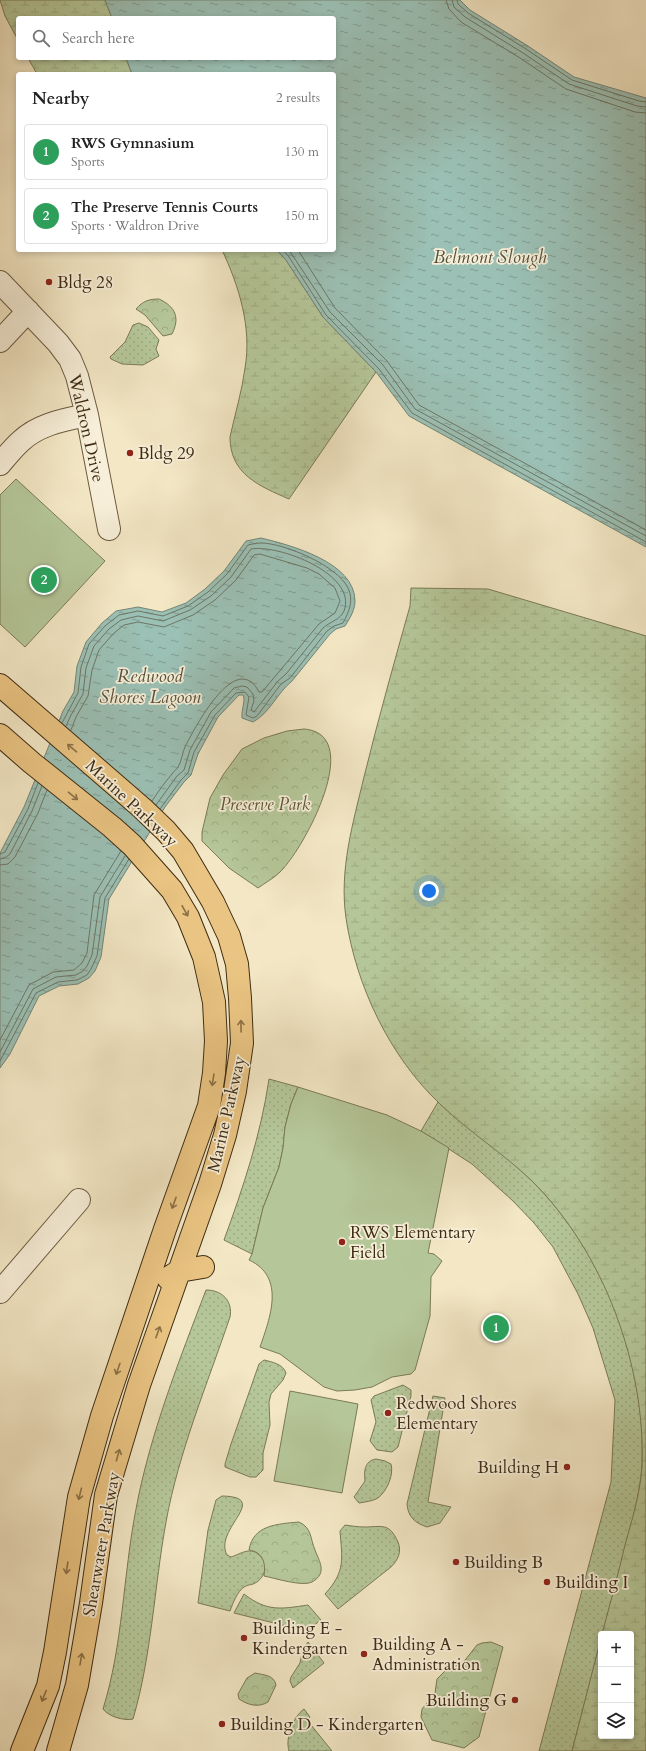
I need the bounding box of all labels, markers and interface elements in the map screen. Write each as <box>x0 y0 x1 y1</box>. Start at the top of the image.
search box <box>16 16 336 60</box>
icon: search <box>30 27 52 49</box>
text: Search here <box>62 28 135 48</box>
text: Nearby <box>32 87 89 110</box>
text: 2 results <box>276 89 320 107</box>
text: RWS Gymnasium <box>71 133 194 153</box>
text: 1 <box>43 143 49 161</box>
text: 130 m <box>285 143 319 161</box>
text: Sports <box>71 153 105 171</box>
text: The Preserve Tennis Courts <box>71 197 258 217</box>
text: 2 <box>43 207 49 225</box>
text: 150 m <box>285 207 319 225</box>
text: Sports · Waldron Drive <box>71 217 199 235</box>
water label: Belmont Slough <box>433 245 547 270</box>
place label: Bldg 28 <box>57 271 113 294</box>
marker: Bldg 28 <box>44 277 54 287</box>
street label: Waldron Drive <box>63 371 110 484</box>
place label: Bldg 29 <box>138 442 195 465</box>
marker: Bldg 29 <box>125 448 135 458</box>
pin: 2 <box>31 565 57 595</box>
water label: Redwood Shores Lagoon <box>99 664 201 710</box>
one-way arrow <box>67 744 78 753</box>
street label: Marine Parkway <box>80 754 183 852</box>
one-way arrow <box>67 792 78 800</box>
park label: Preserve Park <box>220 793 311 816</box>
your location <box>419 881 439 901</box>
one-way arrow <box>181 905 189 917</box>
one-way arrow <box>237 1020 245 1033</box>
street label: Marine Parkway <box>202 1054 251 1175</box>
one-way arrow <box>209 1073 217 1086</box>
one-way arrow <box>170 1197 178 1209</box>
place label: RWS Elementary Field <box>350 1221 476 1264</box>
marker: RWS Elementary Field <box>337 1237 347 1247</box>
pin: 1 <box>483 1313 509 1343</box>
one-way arrow <box>155 1326 163 1338</box>
one-way arrow <box>113 1363 121 1375</box>
place label: Redwood Shores Elementary <box>396 1392 517 1435</box>
marker: Redwood Shores Elementary <box>383 1408 393 1418</box>
one-way arrow <box>115 1449 122 1462</box>
place label: Building H <box>477 1456 559 1479</box>
marker: Building H <box>562 1462 572 1472</box>
street label: Shearwater Parkway <box>77 1470 126 1618</box>
one-way arrow <box>75 1487 83 1500</box>
place label: Building B <box>464 1551 543 1574</box>
marker: Building B <box>451 1557 461 1567</box>
one-way arrow <box>63 1561 71 1574</box>
place label: Building I <box>555 1571 629 1594</box>
marker: Building I <box>542 1577 552 1587</box>
place label: Building E - Kindergarten <box>252 1617 348 1660</box>
map controls <box>598 1631 634 1739</box>
button: + <box>598 1631 634 1667</box>
marker: Building E - Kindergarten <box>239 1633 249 1643</box>
place label: Building A - Administration <box>372 1633 481 1676</box>
marker: Building A - Administration <box>359 1649 369 1659</box>
one-way arrow <box>77 1653 85 1666</box>
button: − <box>598 1667 634 1703</box>
place label: Building G <box>426 1689 508 1712</box>
one-way arrow <box>40 1690 48 1702</box>
marker: Building G <box>510 1695 520 1705</box>
button: layers <box>598 1703 634 1739</box>
place label: Building D - Kindergarten <box>230 1713 424 1736</box>
marker: Building D - Kindergarten <box>217 1719 227 1729</box>

